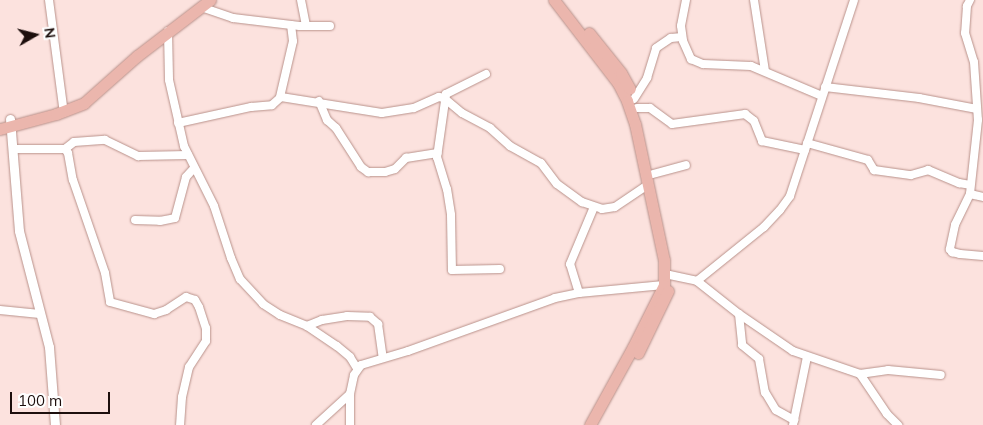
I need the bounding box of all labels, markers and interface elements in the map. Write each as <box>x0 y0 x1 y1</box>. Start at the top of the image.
north arrow <box>10 10 60 60</box>
text: N <box>40 26 60 39</box>
scale bar <box>12 382 112 414</box>
text: 100 m <box>18 391 62 410</box>

